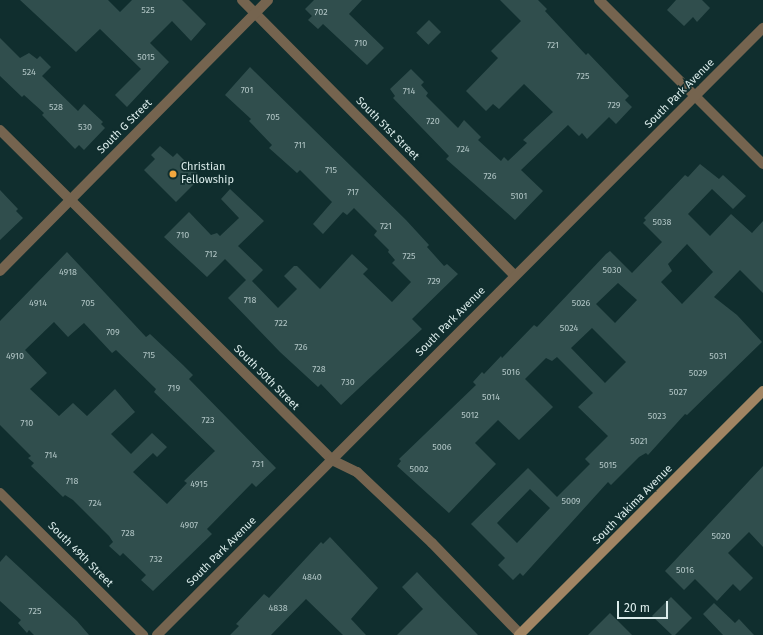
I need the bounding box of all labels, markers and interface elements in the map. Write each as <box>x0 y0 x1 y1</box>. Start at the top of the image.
house number: 525 <box>141 5 155 15</box>
house number: 702 <box>314 7 328 17</box>
house number: 710 <box>355 38 367 48</box>
house number: 721 <box>547 40 559 50</box>
house number: 5015 <box>137 52 155 62</box>
street label: South Park Avenue <box>642 56 718 132</box>
house number: 524 <box>22 67 36 77</box>
house number: 725 <box>577 71 589 81</box>
house number: 701 <box>241 85 253 95</box>
house number: 714 <box>403 86 415 96</box>
street label: South 51st Street <box>353 95 421 163</box>
street label: South G Street <box>95 97 155 157</box>
house number: 729 <box>608 100 620 110</box>
house number: 528 <box>49 102 63 112</box>
house number: 705 <box>266 112 280 122</box>
house number: 720 <box>426 116 440 126</box>
house number: 530 <box>78 122 92 132</box>
house number: 711 <box>294 140 306 150</box>
house number: 724 <box>457 144 469 154</box>
place label: Christian Fellowship <box>181 161 234 187</box>
house number: 715 <box>325 165 337 175</box>
marker: Christian Fellowship <box>168 169 178 179</box>
house number: 726 <box>483 171 497 181</box>
house number: 717 <box>347 187 359 197</box>
house number: 5101 <box>511 191 527 201</box>
house number: 5038 <box>653 217 671 227</box>
house number: 721 <box>380 221 392 231</box>
house number: 710 <box>177 230 189 240</box>
house number: 712 <box>205 249 217 259</box>
house number: 725 <box>403 251 415 261</box>
house number: 5030 <box>603 265 621 275</box>
house number: 4918 <box>59 267 77 277</box>
house number: 729 <box>428 276 440 286</box>
street label: South Park Avenue <box>413 284 489 360</box>
house number: 718 <box>244 295 256 305</box>
house number: 4914 <box>29 298 47 308</box>
house number: 705 <box>81 298 95 308</box>
house number: 5026 <box>572 298 590 308</box>
house number: 722 <box>275 318 287 328</box>
house number: 5024 <box>560 323 578 333</box>
house number: 709 <box>106 327 120 337</box>
house number: 726 <box>294 342 308 352</box>
street label: South 50th Street <box>231 343 301 413</box>
house number: 715 <box>143 350 155 360</box>
house number: 4910 <box>6 351 24 361</box>
house number: 5031 <box>709 351 727 361</box>
house number: 728 <box>312 364 326 374</box>
house number: 5016 <box>502 367 520 377</box>
house number: 5029 <box>689 368 707 378</box>
house number: 730 <box>341 377 355 387</box>
house number: 719 <box>168 383 180 393</box>
house number: 5027 <box>669 387 687 397</box>
house number: 5014 <box>482 392 500 402</box>
house number: 5012 <box>461 410 479 420</box>
house number: 5023 <box>648 411 666 421</box>
house number: 723 <box>202 415 214 425</box>
house number: 710 <box>21 418 33 428</box>
house number: 5021 <box>630 436 648 446</box>
house number: 5006 <box>432 442 452 452</box>
house number: 714 <box>45 450 57 460</box>
house number: 731 <box>252 459 264 469</box>
house number: 5015 <box>599 460 617 470</box>
street label: South Yakima Avenue <box>591 463 675 547</box>
house number: 5002 <box>410 464 428 474</box>
house number: 718 <box>66 476 78 486</box>
house number: 4915 <box>190 479 208 489</box>
house number: 5009 <box>561 496 581 506</box>
house number: 724 <box>89 498 101 508</box>
street label: South Park Avenue <box>184 514 260 590</box>
street label: South 49th Street <box>45 520 115 590</box>
house number: 4907 <box>180 520 198 530</box>
house number: 728 <box>121 528 135 538</box>
house number: 5020 <box>712 531 730 541</box>
house number: 732 <box>150 554 162 564</box>
house number: 5016 <box>676 565 694 575</box>
house number: 4840 <box>302 572 322 582</box>
scale bar <box>619 593 670 619</box>
text: 20 m <box>624 601 650 615</box>
house number: 4838 <box>268 603 288 613</box>
house number: 725 <box>29 606 41 616</box>

